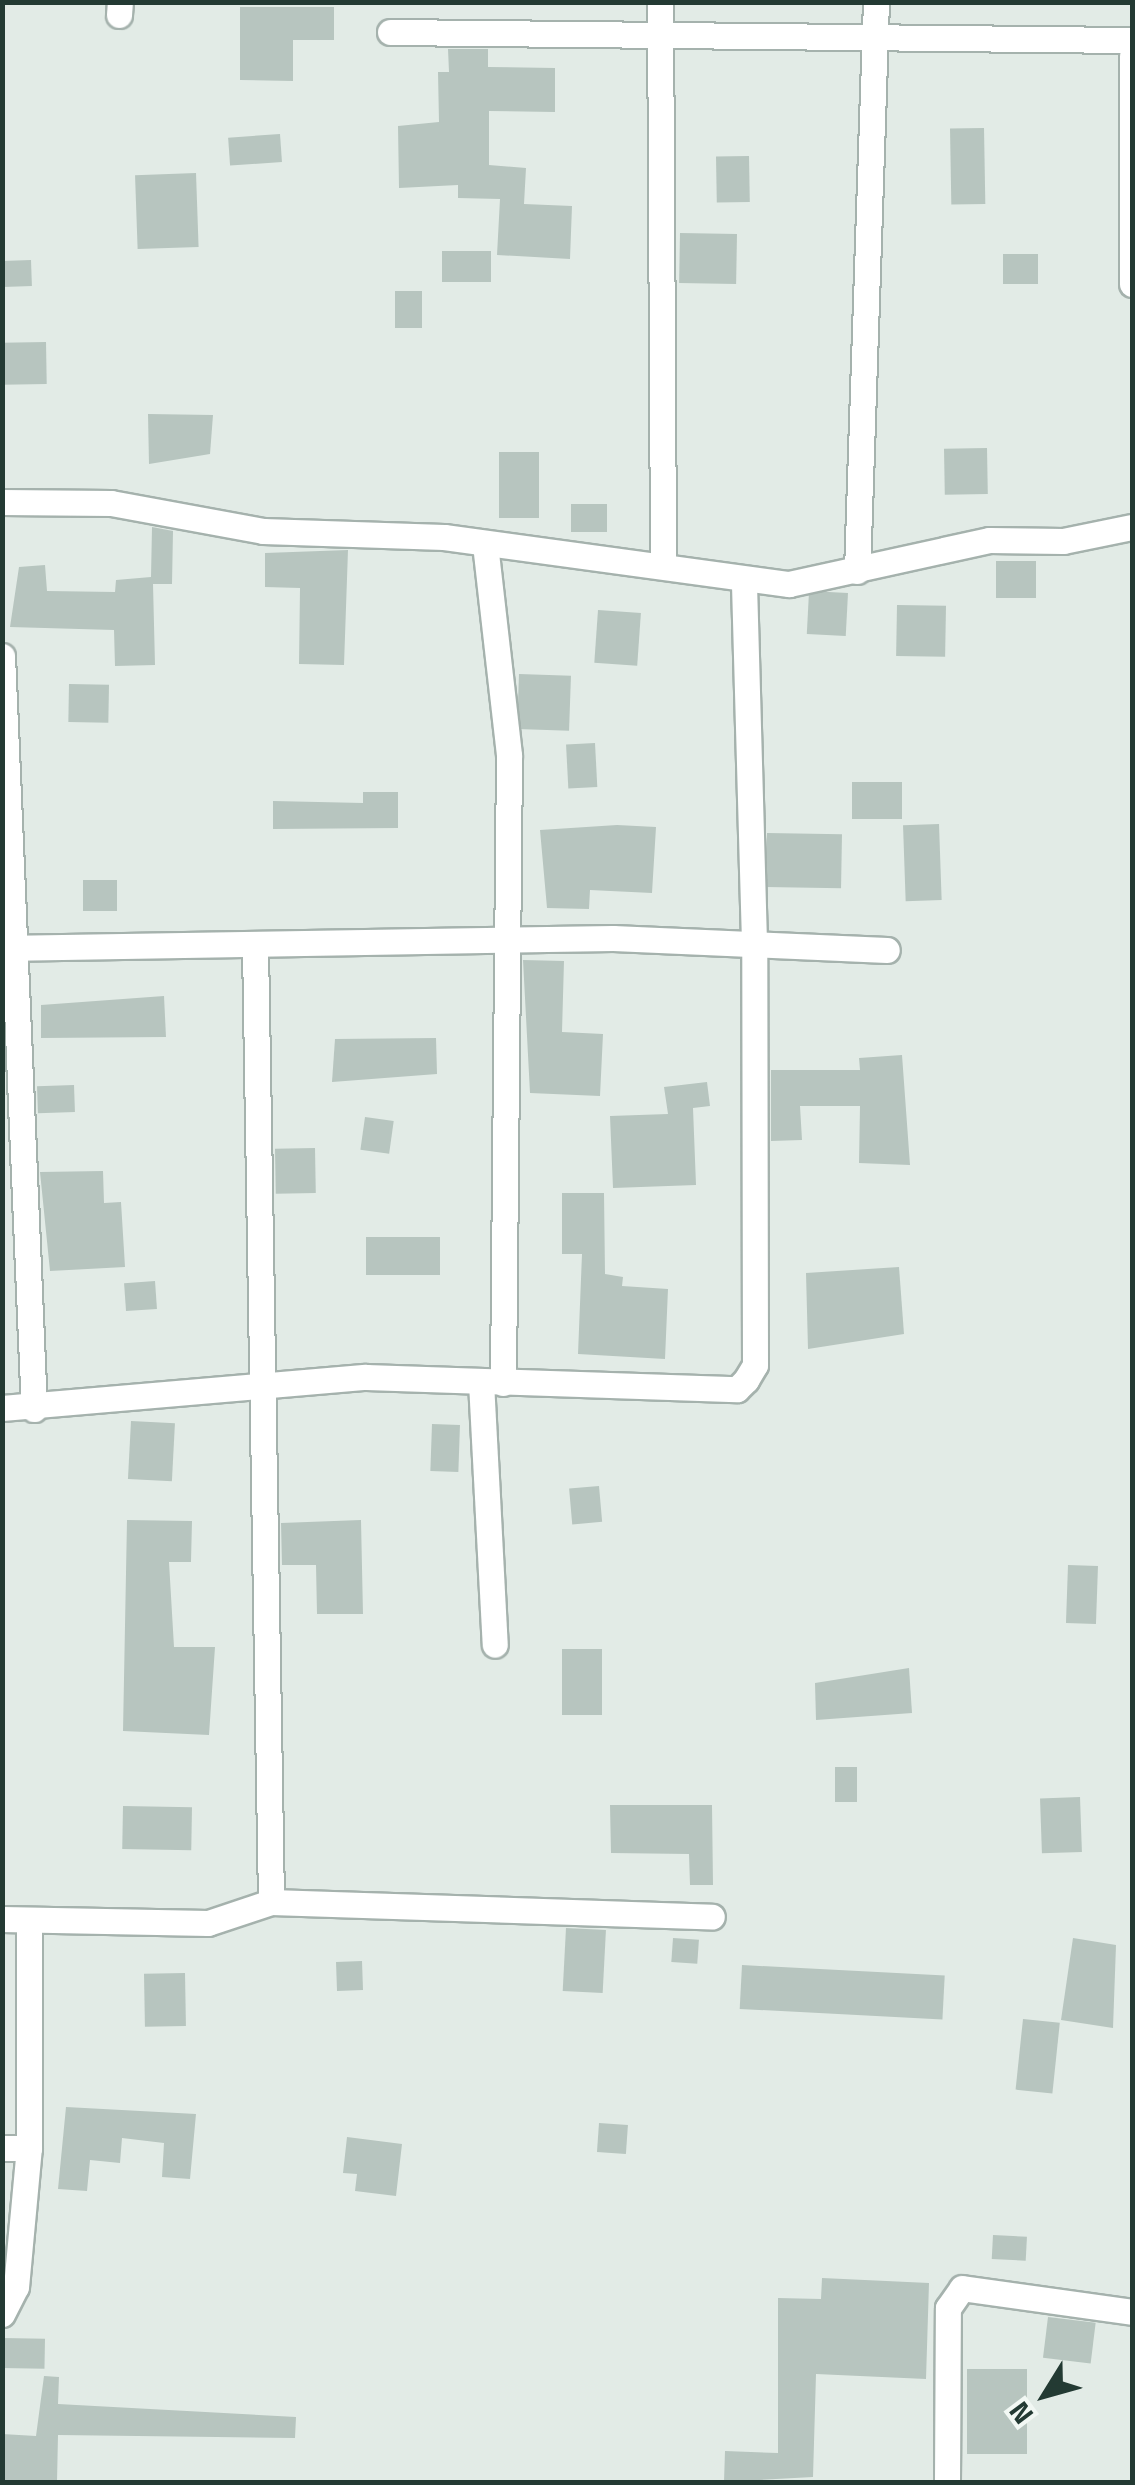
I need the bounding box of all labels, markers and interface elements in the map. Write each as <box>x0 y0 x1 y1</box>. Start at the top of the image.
north arrow <box>995 2345 1095 2445</box>
text: N <box>998 2393 1044 2434</box>

